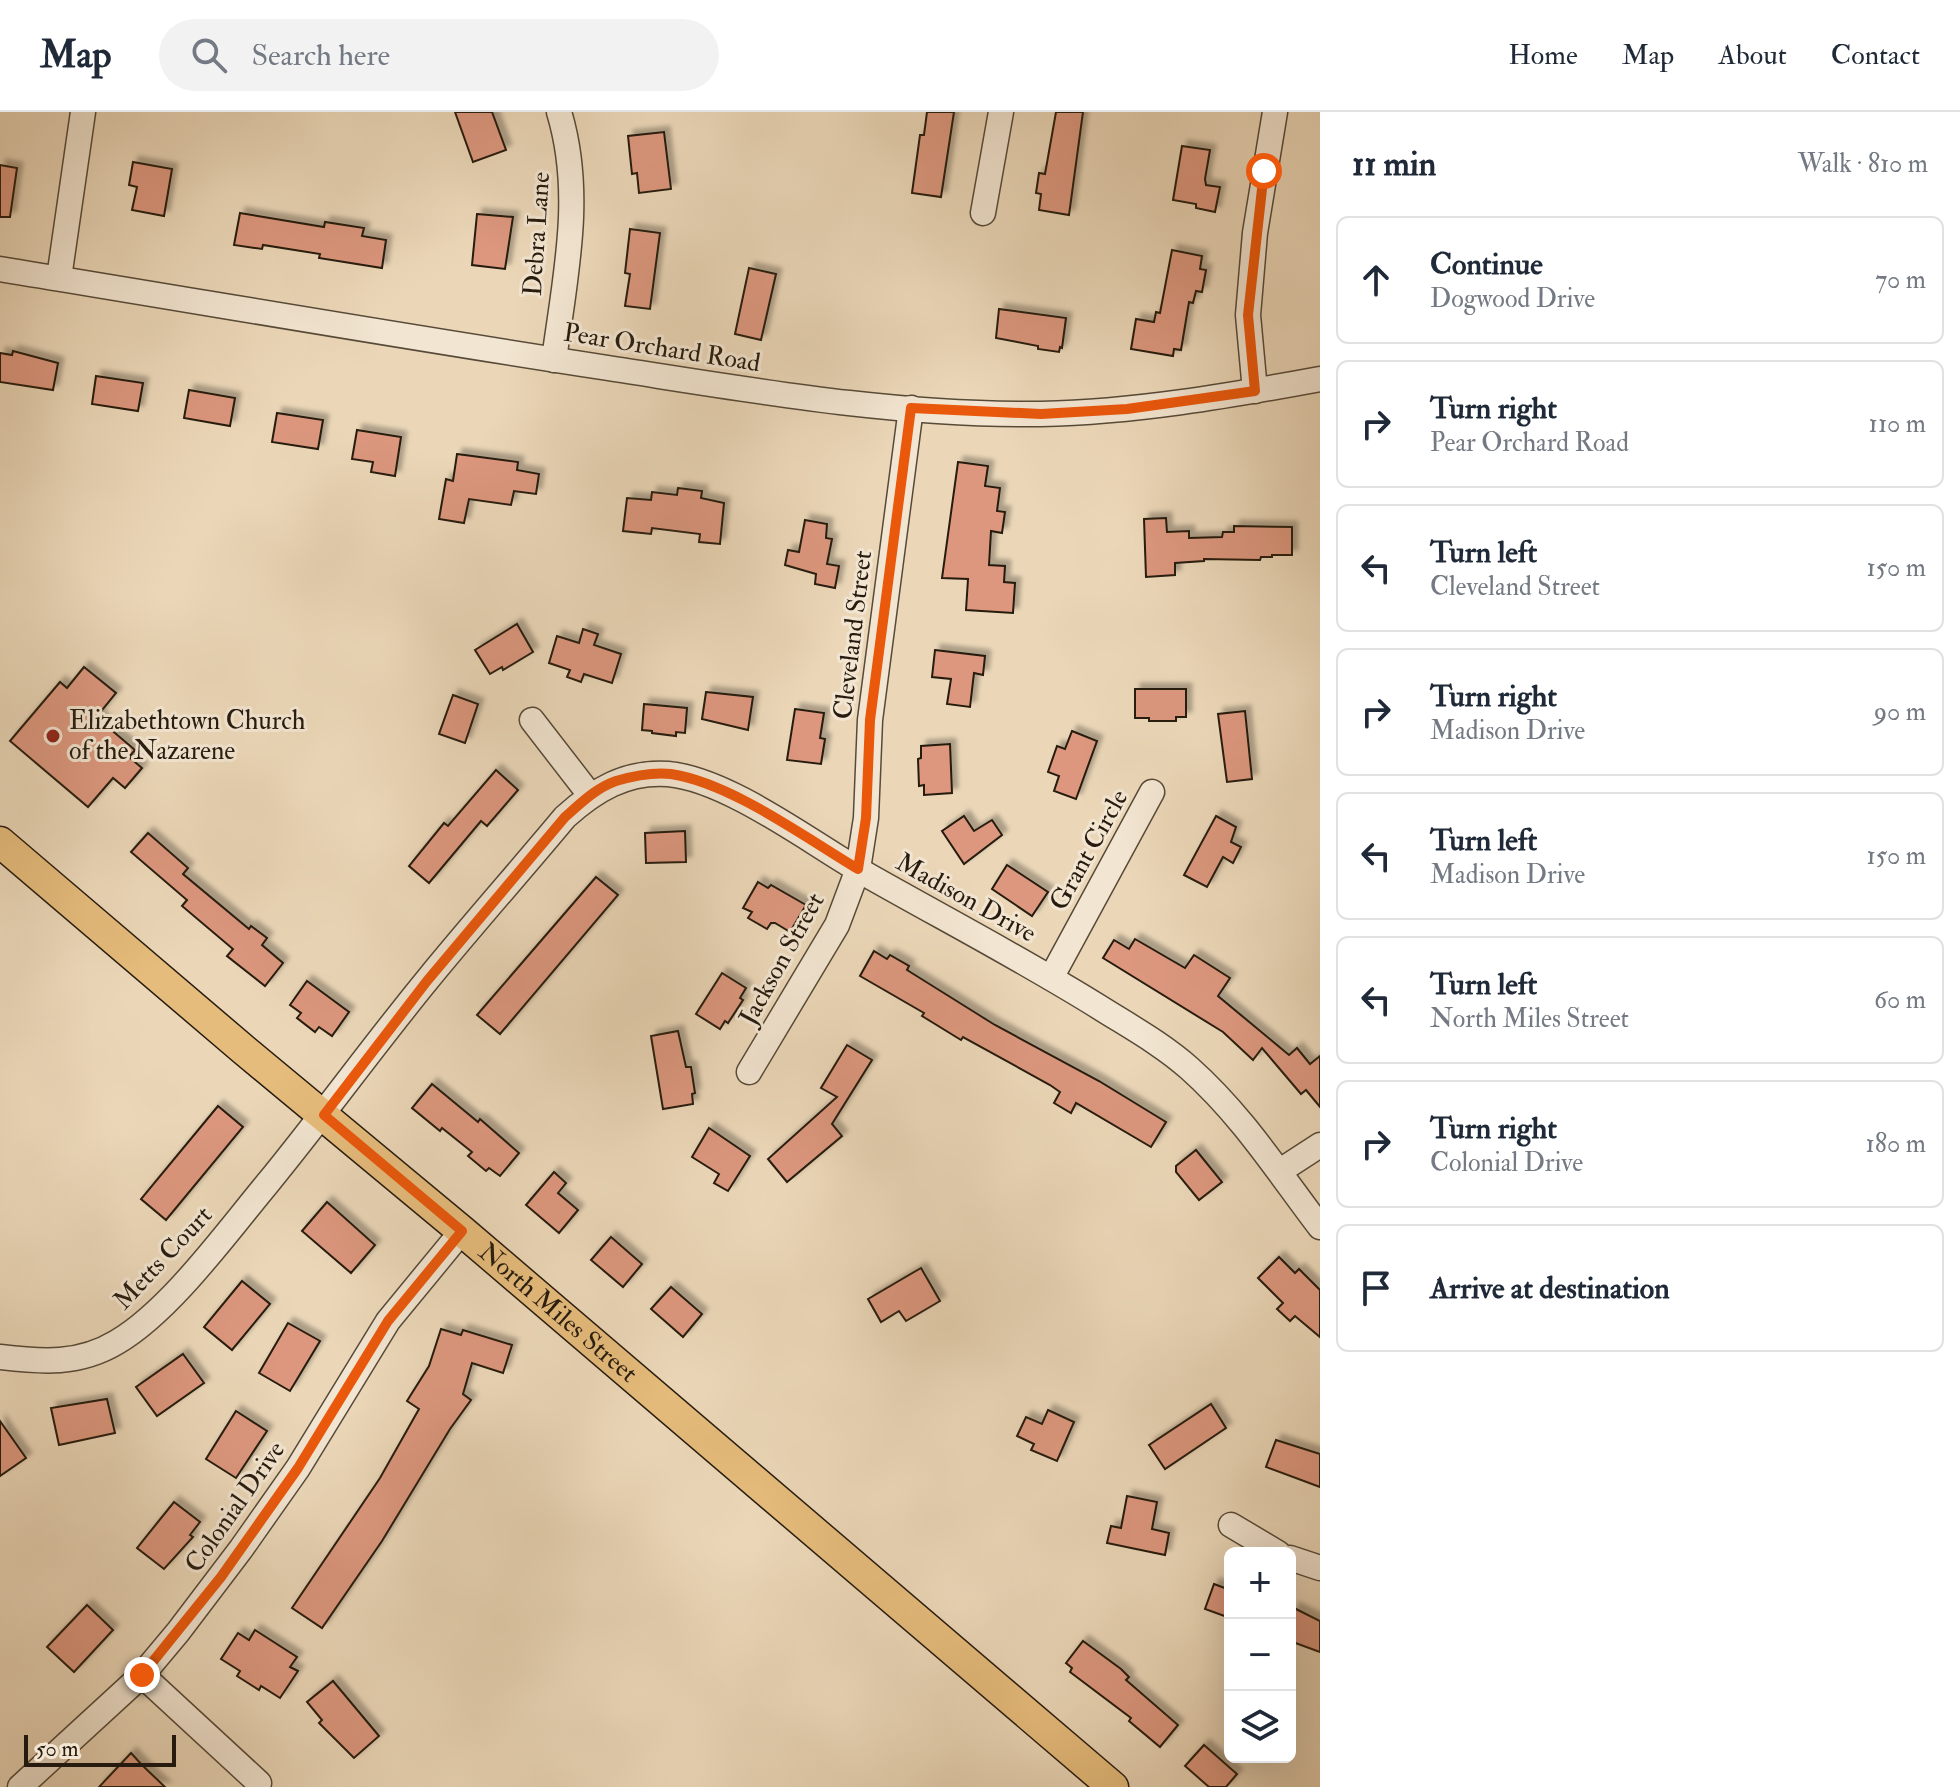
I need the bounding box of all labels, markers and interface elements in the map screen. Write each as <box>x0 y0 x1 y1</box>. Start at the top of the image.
search box <box>159 19 719 91</box>
text: Map <box>40 31 111 79</box>
icon: search <box>187 33 231 77</box>
text: Search here <box>251 37 390 74</box>
text: Home <box>1508 38 1578 73</box>
text: Map <box>1622 38 1674 73</box>
text: About <box>1718 38 1787 73</box>
text: Contact <box>1831 38 1920 73</box>
text: 11 min <box>1352 143 1436 186</box>
text: Walk · 810 m <box>1798 148 1928 180</box>
route start <box>1246 153 1282 189</box>
street label: Debra Lane <box>517 171 557 297</box>
text: Continue <box>1430 246 1543 283</box>
icon: ahead <box>1354 258 1398 302</box>
text: 70 m <box>1875 264 1926 296</box>
text: Dogwood Drive <box>1430 283 1595 315</box>
street label: Pear Orchard Road <box>561 317 763 379</box>
text: Turn right <box>1430 390 1557 427</box>
icon: right <box>1354 402 1398 446</box>
text: 110 m <box>1869 408 1926 440</box>
text: Pear Orchard Road <box>1430 427 1629 459</box>
text: Turn left <box>1430 534 1537 571</box>
icon: left <box>1354 546 1398 590</box>
street label: Cleveland Street <box>827 549 879 721</box>
text: 150 m <box>1867 552 1926 584</box>
text: Cleveland Street <box>1430 571 1600 603</box>
text: Turn right <box>1430 678 1557 715</box>
icon: right <box>1354 690 1398 734</box>
text: 90 m <box>1874 696 1926 728</box>
place label: Elizabethtown Church of the Nazarene <box>69 705 306 767</box>
text: Madison Drive <box>1430 715 1585 747</box>
marker: Elizabethtown Church of the Nazarene <box>44 727 62 745</box>
street label: Grant Circle <box>1043 784 1135 916</box>
text: Turn left <box>1430 822 1537 859</box>
icon: left <box>1354 834 1398 878</box>
text: 150 m <box>1867 840 1926 872</box>
street label: Madison Drive <box>890 846 1042 950</box>
text: Madison Drive <box>1430 859 1585 891</box>
street label: Jackson Street <box>732 887 831 1032</box>
text: Turn left <box>1430 966 1537 1003</box>
icon: left <box>1354 978 1398 1022</box>
text: 60 m <box>1874 984 1926 1016</box>
text: North Miles Street <box>1430 1003 1629 1035</box>
text: Turn right <box>1430 1110 1557 1147</box>
icon: right <box>1354 1122 1398 1166</box>
text: 180 m <box>1866 1128 1926 1160</box>
text: Colonial Drive <box>1430 1147 1583 1179</box>
street label: Metts Court <box>107 1200 219 1316</box>
street label: North Miles Street <box>472 1236 644 1390</box>
icon: arrive <box>1354 1266 1398 1310</box>
text: Arrive at destination <box>1430 1270 1670 1307</box>
street label: Colonial Drive <box>178 1435 292 1579</box>
map controls <box>1224 1547 1296 1763</box>
button: + <box>1224 1547 1296 1619</box>
button: − <box>1224 1619 1296 1691</box>
route end <box>124 1657 160 1693</box>
button: layers <box>1224 1691 1296 1763</box>
scale bar <box>24 1731 176 1767</box>
text: 50 m <box>36 1735 78 1763</box>

